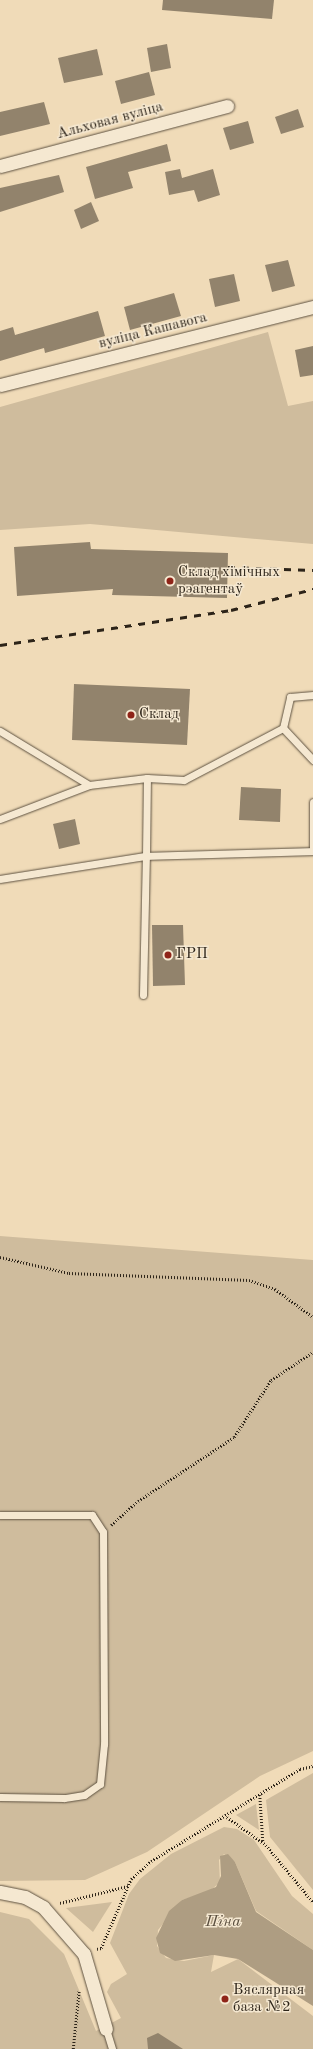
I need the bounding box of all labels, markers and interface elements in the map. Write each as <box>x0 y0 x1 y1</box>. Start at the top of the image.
street label: Альховая вуліца <box>55 98 165 144</box>
street label: вуліца Кашавога <box>97 309 209 353</box>
place label: Склад хімічных рэагентаў <box>178 563 280 598</box>
marker: Склад хімічных рэагентаў <box>165 576 175 586</box>
place label: Склад <box>139 706 179 724</box>
marker: Склад <box>126 710 136 720</box>
place label: ГРП <box>176 946 208 964</box>
marker: ГРП <box>163 950 173 960</box>
water label: Піна <box>205 1912 241 1932</box>
place label: Вяслярная база №2 <box>233 1981 304 2016</box>
marker: Вяслярная база №2 <box>220 1994 230 2004</box>

